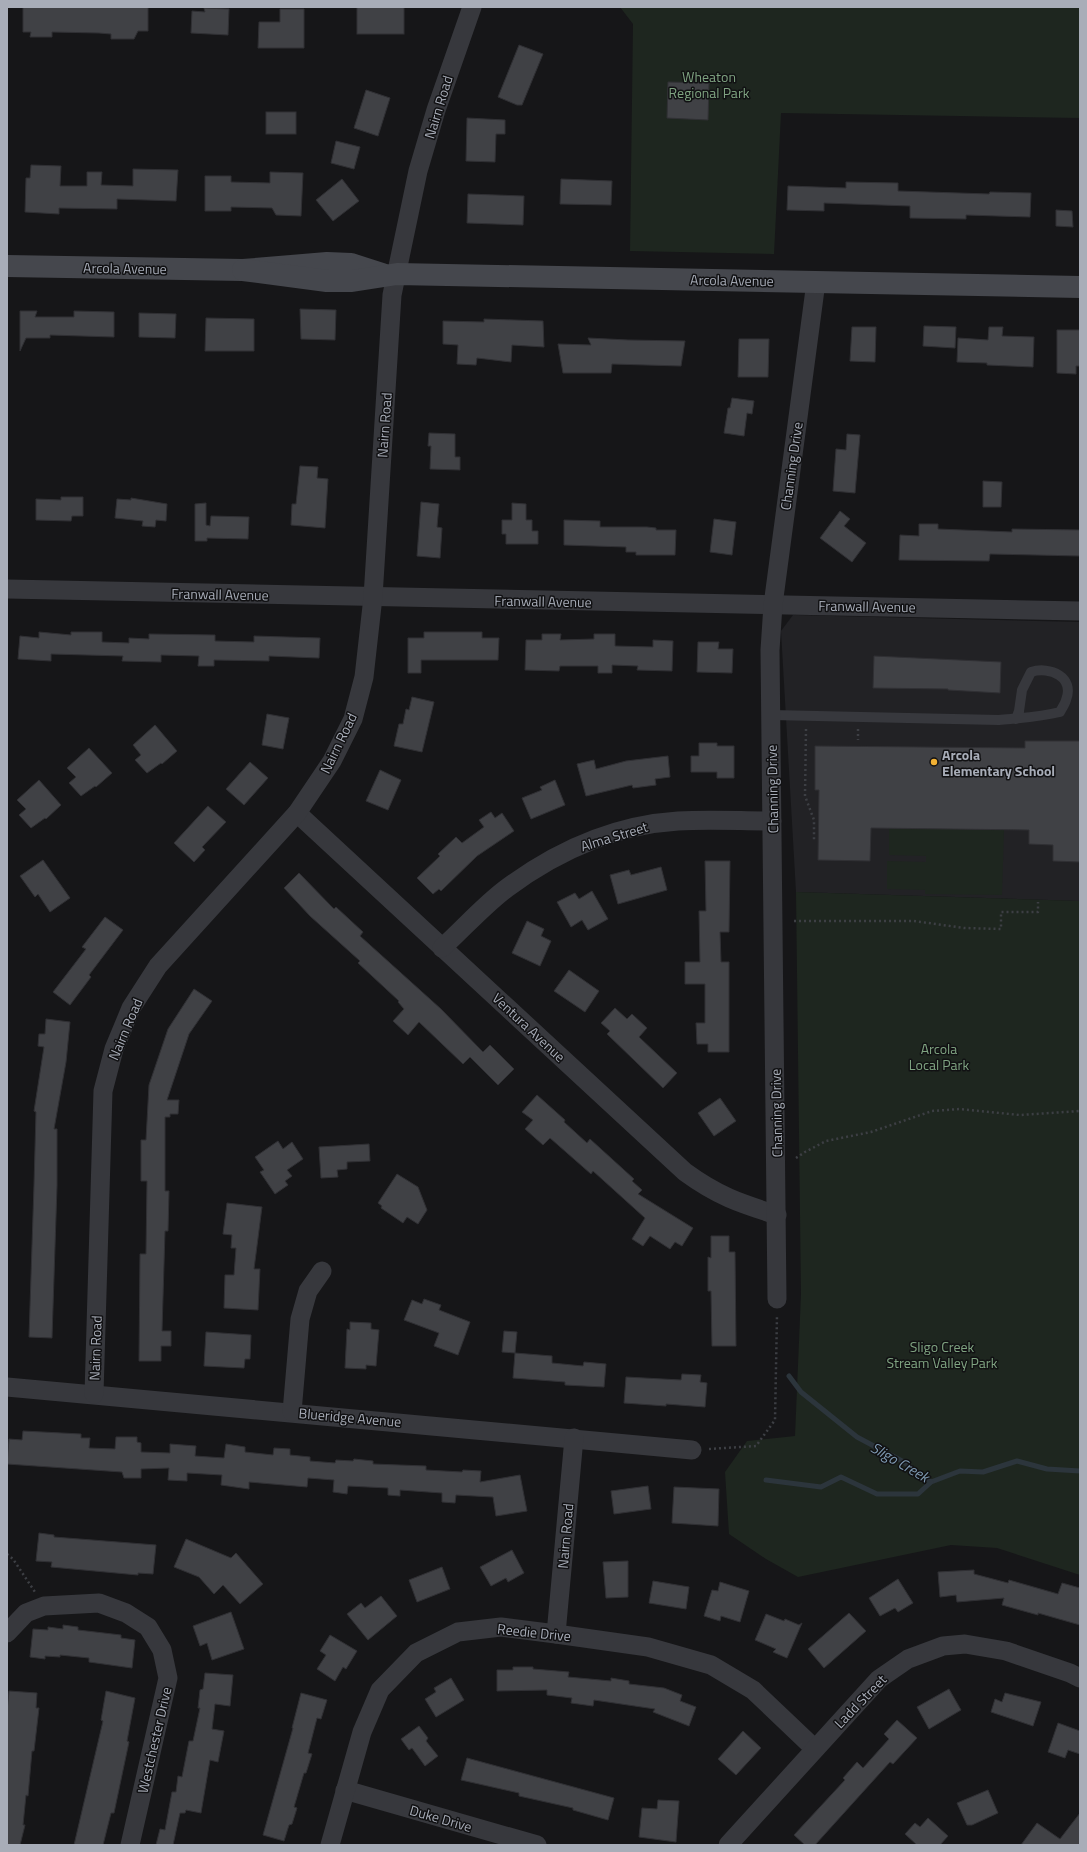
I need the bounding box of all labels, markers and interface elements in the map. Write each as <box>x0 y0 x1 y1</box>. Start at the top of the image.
park label: Wheaton Regional Park <box>669 66 750 103</box>
street label: Nairn Road <box>418 73 458 141</box>
street label: Arcola Avenue <box>83 257 167 279</box>
street label: Arcola Avenue <box>690 269 774 291</box>
street label: Nairn Road <box>371 392 397 458</box>
street label: Channing Drive <box>774 421 808 511</box>
street label: Franwall Avenue <box>171 583 269 605</box>
street label: Franwall Avenue <box>494 590 592 612</box>
street label: Franwall Avenue <box>818 595 916 617</box>
street label: Nairn Road <box>314 709 362 777</box>
street label: Channing Drive <box>761 744 783 834</box>
place label: Arcola Elementary School <box>942 744 1055 781</box>
marker: Arcola Elementary School <box>929 757 939 767</box>
street label: Alma Street <box>578 816 650 856</box>
street label: Ventura Avenue <box>488 987 570 1067</box>
street label: Nairn Road <box>103 995 147 1063</box>
park label: Arcola Local Park <box>909 1038 969 1075</box>
street label: Channing Drive <box>765 1068 787 1158</box>
street label: Nairn Road <box>83 1315 107 1381</box>
park label: Sligo Creek Stream Valley Park <box>887 1336 998 1373</box>
street label: Blueridge Avenue <box>298 1402 402 1432</box>
water label: Sligo Creek <box>866 1436 936 1489</box>
street label: Nairn Road <box>552 1503 578 1569</box>
street label: Reedie Drive <box>496 1618 572 1646</box>
street label: Ladd Street <box>829 1669 891 1733</box>
street label: Westchester Drive <box>132 1685 176 1795</box>
street label: Duke Drive <box>407 1799 475 1837</box>

